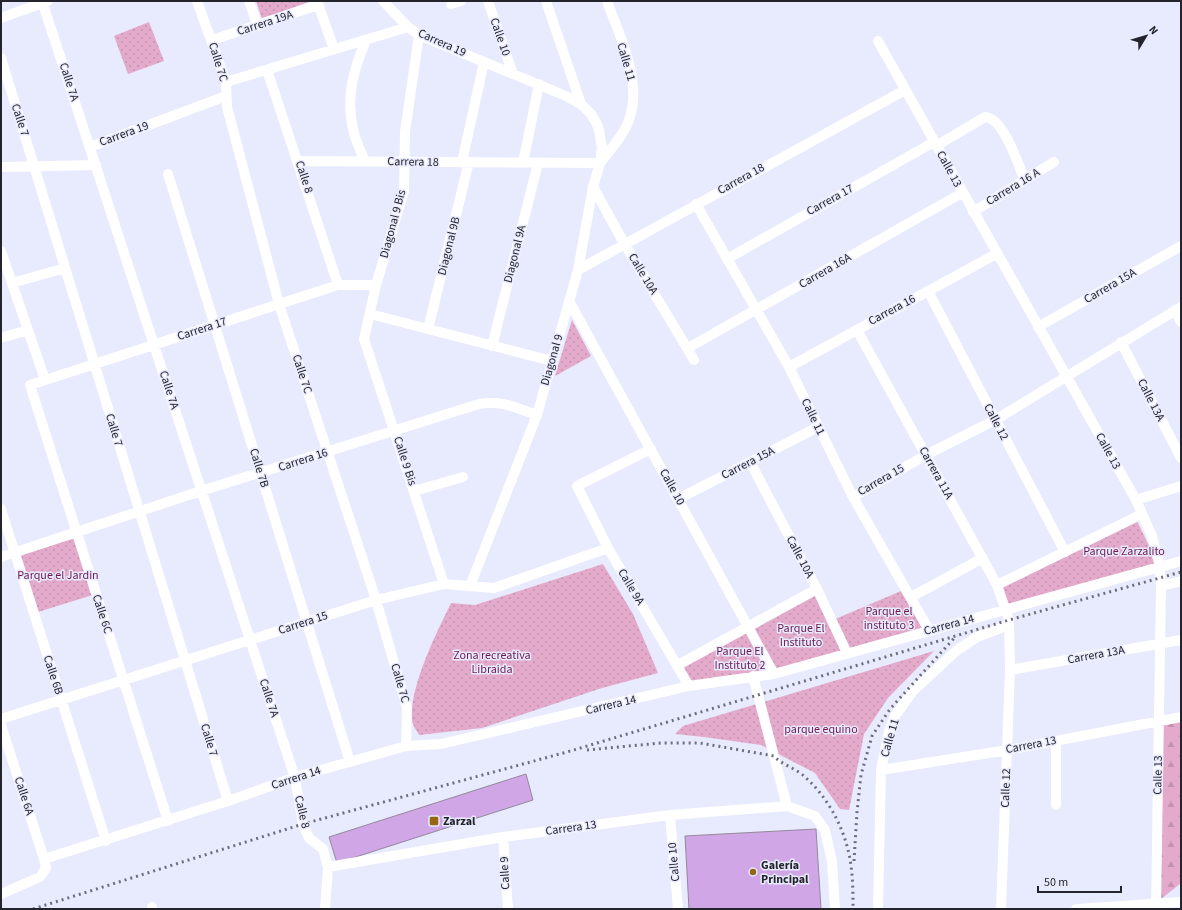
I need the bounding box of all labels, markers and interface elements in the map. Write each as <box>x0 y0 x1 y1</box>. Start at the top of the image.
street label: Carrera 19A <box>235 6 296 40</box>
street label: Calle 10 <box>486 16 514 58</box>
north arrow <box>1126 16 1166 56</box>
text: N <box>1145 23 1162 38</box>
street label: Carrera 19 <box>415 25 469 61</box>
street label: Calle 7C <box>204 40 232 84</box>
street label: Calle 11 <box>612 41 640 83</box>
street label: Calle 7A <box>55 60 83 104</box>
street label: Calle 7 <box>7 102 33 139</box>
street label: Carrera 19 <box>97 117 151 151</box>
street label: Calle 13 <box>932 148 966 190</box>
street label: Carrera 18 <box>387 153 439 171</box>
street label: Calle 8 <box>291 159 317 196</box>
street label: Carrera 18 <box>714 159 768 199</box>
street label: Carrera 16 A <box>983 164 1044 210</box>
street label: Carrera 17 <box>803 180 857 220</box>
street label: Diagonal 9 Bis <box>376 188 410 260</box>
street label: Diagonal 9B <box>434 215 464 277</box>
street label: Diagonal 9A <box>500 223 531 285</box>
street label: Carrera 16A <box>796 249 855 293</box>
street label: Calle 10A <box>624 250 662 298</box>
street label: Carrera 15A <box>1081 264 1140 308</box>
street label: Carrera 16 <box>865 290 919 330</box>
street label: Carrera 17 <box>175 313 229 345</box>
street label: Diagonal 9 <box>537 332 567 388</box>
street label: Calle 7C <box>288 352 316 396</box>
street label: Calle 7A <box>155 368 183 412</box>
street label: Calle 13A <box>1133 376 1169 425</box>
street label: Calle 11 <box>797 396 829 438</box>
street label: Calle 12 <box>979 401 1013 443</box>
street label: Calle 7 <box>101 412 127 448</box>
street label: Calle 13 <box>1091 430 1125 472</box>
street label: Calle 9 Bis <box>389 434 421 488</box>
street label: Carrera 15A <box>718 442 778 484</box>
street label: Carrera 16 <box>276 444 330 476</box>
street label: Carrera 11A <box>915 444 958 503</box>
street label: Calle 7B <box>245 446 273 490</box>
street label: Carrera 15 <box>855 460 907 500</box>
street label: Calle 10 <box>655 466 689 508</box>
street label: Calle 10A <box>782 533 818 582</box>
park label: Parque Zarzalito <box>1083 543 1165 560</box>
street label: Calle 9A <box>613 566 649 609</box>
park label: Parque el Jardin <box>17 567 99 584</box>
street label: Calle 6C <box>88 592 116 636</box>
park label: Parque el instituto 3 <box>864 603 914 634</box>
street label: Carrera 15 <box>276 607 330 639</box>
street label: Carrera 14 <box>922 610 976 640</box>
park label: Parque El Instituto <box>777 620 825 651</box>
street label: Carrera 13A <box>1066 642 1126 668</box>
park label: Parque El Instituto 2 <box>715 643 765 674</box>
park label: Zona recreativa Libraida <box>453 647 531 678</box>
street label: Calle 6B <box>39 653 67 697</box>
street label: Calle 7C <box>386 661 414 705</box>
street label: Calle 7A <box>255 676 283 720</box>
street label: Carrera 14 <box>584 691 638 719</box>
street label: Calle 11 <box>876 717 904 759</box>
park label: parque equino <box>784 721 858 738</box>
street label: Calle 7 <box>196 722 222 758</box>
street label: Carrera 13 <box>1004 732 1058 758</box>
street label: Calle 13 <box>1149 755 1167 795</box>
street label: Carrera 14 <box>269 762 323 794</box>
street label: Calle 12 <box>997 768 1015 808</box>
street label: Calle 6A <box>10 774 38 818</box>
street label: Calle 8 <box>290 794 314 830</box>
place label: Zarzal <box>443 813 476 830</box>
marker: Zarzal <box>428 815 440 827</box>
street label: Carrera 13 <box>544 816 598 840</box>
street label: Calle 10 <box>664 842 684 882</box>
street label: Calle 9 <box>496 856 514 890</box>
place label: Galería Principal <box>761 857 809 888</box>
marker: Galería Principal <box>748 867 758 877</box>
scale bar <box>1038 868 1121 894</box>
text: 50 m <box>1044 874 1068 891</box>

